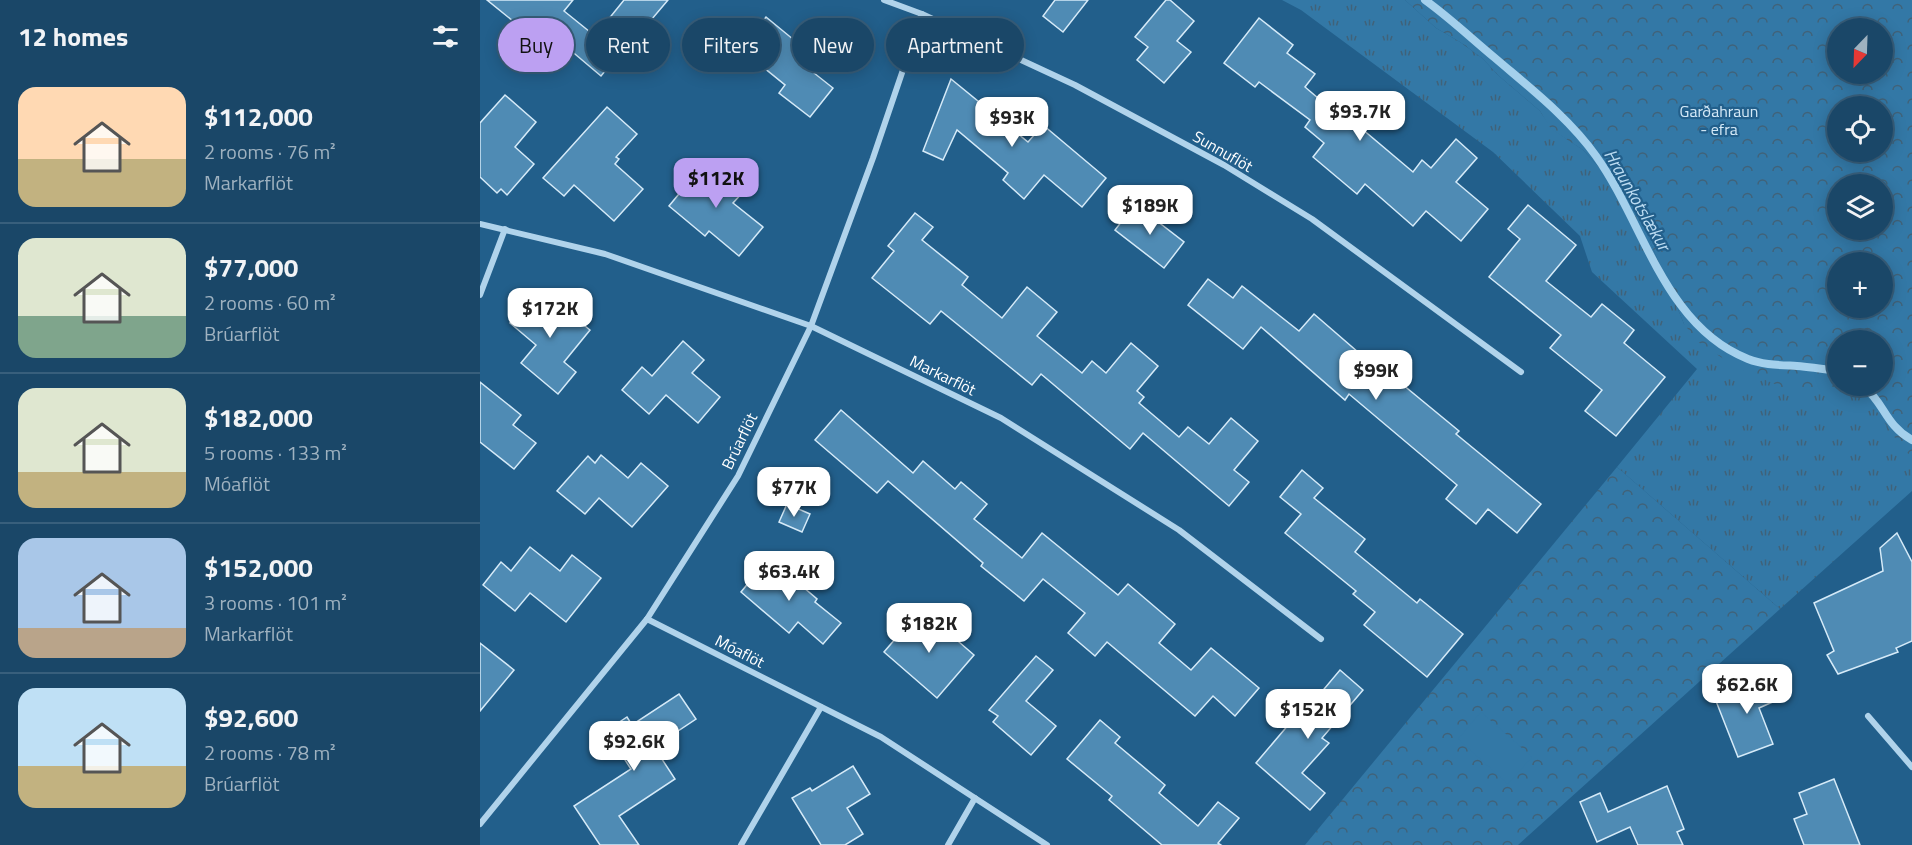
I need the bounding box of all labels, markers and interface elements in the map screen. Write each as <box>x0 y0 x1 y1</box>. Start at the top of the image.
text: 12 homes <box>18 17 128 56</box>
chip: Buy <box>498 18 574 72</box>
chip: Rent <box>586 18 670 72</box>
chip: Filters <box>682 18 780 72</box>
chip: New <box>792 18 874 72</box>
chip: Apartment <box>886 18 1024 72</box>
north arrow <box>1827 18 1893 84</box>
map controls <box>1827 18 1893 396</box>
icon: filters <box>429 20 462 53</box>
pin: $93.7K <box>1311 91 1409 142</box>
text: $93.7K <box>1329 95 1391 126</box>
button: locate <box>1827 96 1893 162</box>
text: $112,000 <box>204 97 313 136</box>
pin: $93K <box>976 97 1048 148</box>
park label: Garðahraun - efra <box>1680 99 1758 141</box>
text: $93K <box>989 101 1035 132</box>
icon: home <box>66 111 138 183</box>
street label: Sunnuflöt <box>1188 124 1258 178</box>
text: 2 rooms · 76 m² <box>204 136 336 167</box>
water label: Hraunkotslækur <box>1597 144 1679 258</box>
pin: $112K <box>674 158 758 209</box>
text: $112K <box>688 162 744 193</box>
text: Markarflöt <box>204 167 293 198</box>
button: layers <box>1827 174 1893 240</box>
pin: $189K <box>1108 185 1192 236</box>
text: $189K <box>1122 189 1178 220</box>
text: $77,000 <box>204 248 298 287</box>
button: + <box>1827 252 1893 318</box>
icon: home <box>66 262 138 334</box>
text: 2 rooms · 60 m² <box>204 287 336 318</box>
pin: $172K <box>508 288 592 339</box>
text: $172K <box>522 292 578 323</box>
text: Brúarflöt <box>204 318 280 349</box>
button: − <box>1827 330 1893 396</box>
street label: Markarflöt <box>906 349 981 402</box>
pin: $99K <box>1340 350 1412 401</box>
text: $99K <box>1353 354 1399 385</box>
text: $182,000 <box>204 398 313 437</box>
street label: Brúarflöt <box>715 408 763 473</box>
icon: home <box>66 412 138 484</box>
text: 5 rooms · 133 m² <box>204 437 347 468</box>
pin: $77K <box>758 467 830 518</box>
text: Móaflöt <box>204 468 270 499</box>
text: $77K <box>771 471 817 502</box>
text: $152,000 <box>204 548 313 587</box>
pin: $63.4K <box>740 551 838 602</box>
text: $63.4K <box>758 555 820 586</box>
icon: home <box>66 562 138 634</box>
text: 3 rooms · 101 m² <box>204 587 347 618</box>
pin: $182K <box>887 603 971 654</box>
text: $182K <box>901 607 957 638</box>
text: Markarflöt <box>204 618 293 649</box>
street label: Móaflöt <box>711 628 769 674</box>
pin: $62.6K <box>1698 664 1796 715</box>
text: $62.6K <box>1716 668 1778 699</box>
pin: $152K <box>1266 689 1350 740</box>
text: $152K <box>1280 693 1336 724</box>
text: $92,600 <box>204 698 298 737</box>
icon: home <box>66 712 138 784</box>
pin: $92.6K <box>585 721 683 772</box>
text: $92.6K <box>603 725 665 756</box>
text: 2 rooms · 78 m² <box>204 737 336 768</box>
text: Brúarflöt <box>204 768 280 799</box>

